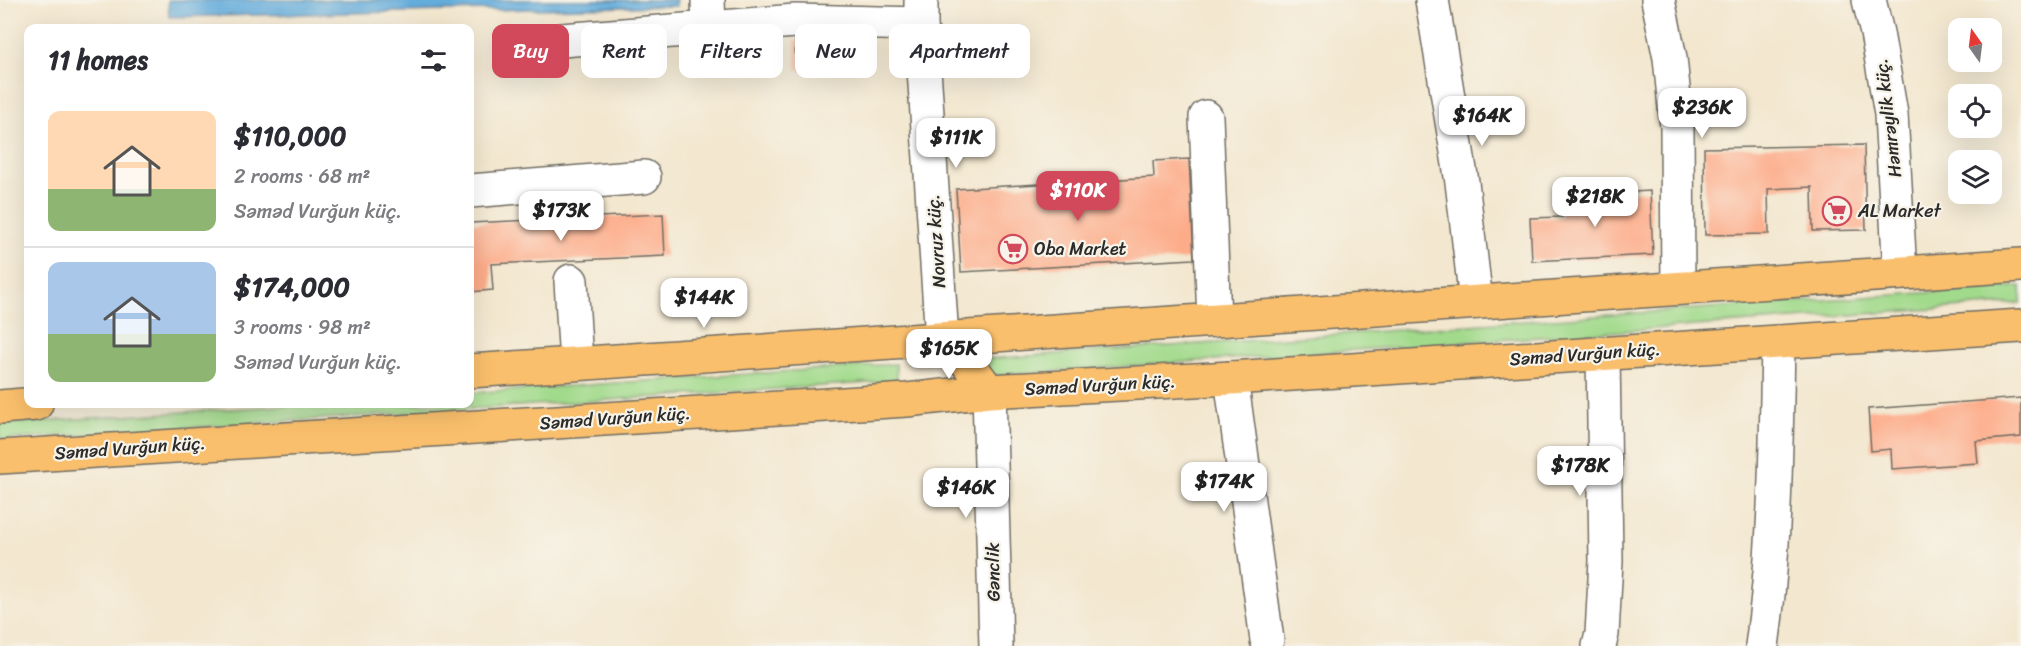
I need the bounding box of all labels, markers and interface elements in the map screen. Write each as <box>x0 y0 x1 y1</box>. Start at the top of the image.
north arrow <box>1948 18 2002 72</box>
map controls <box>1948 18 2002 204</box>
chip: Buy <box>492 24 569 78</box>
chip: Rent <box>581 24 667 78</box>
chip: Filters <box>679 24 783 78</box>
chip: New <box>795 24 877 78</box>
chip: Apartment <box>889 24 1030 78</box>
text: 11 homes <box>48 37 148 83</box>
icon: filters <box>417 44 450 77</box>
street label: Həmrəylik küç. <box>1865 57 1911 179</box>
button: locate <box>1948 84 2002 138</box>
pin: $236K <box>1660 88 1744 139</box>
text: $236K <box>1672 90 1732 125</box>
pin: $164K <box>1440 96 1524 147</box>
text: $164K <box>1453 98 1511 133</box>
text: $110,000 <box>234 113 347 159</box>
pin: $111K <box>914 118 998 169</box>
text: $111K <box>930 120 982 155</box>
icon: home <box>96 135 168 207</box>
button: layers <box>1948 150 2002 204</box>
text: 2 rooms · 68 m² <box>234 159 370 194</box>
pin: $110K <box>1036 171 1120 222</box>
text: $110K <box>1050 173 1106 208</box>
pin: $218K <box>1553 177 1637 228</box>
text: $218K <box>1566 179 1624 214</box>
pin: $173K <box>519 191 603 242</box>
text: $173K <box>533 193 589 228</box>
street label: Novruz küç. <box>917 193 955 289</box>
text: Səməd Vurğun küç. <box>234 194 402 229</box>
supermarket icon: AL Market <box>1821 195 1853 227</box>
place label: AL Market <box>1857 195 1941 227</box>
supermarket icon: Oba Market <box>997 233 1029 265</box>
place label: Oba Market <box>1034 233 1127 265</box>
text: $174,000 <box>234 264 350 310</box>
pin: $144K <box>662 278 746 329</box>
text: $144K <box>674 280 734 315</box>
icon: home <box>96 286 168 358</box>
text: 3 rooms · 98 m² <box>234 310 371 345</box>
pin: $165K <box>907 329 991 380</box>
text: $165K <box>920 331 978 366</box>
street label: Səməd Vurğun küç. <box>1508 333 1662 375</box>
text: Səməd Vurğun küç. <box>234 345 402 380</box>
street label: Səməd Vurğun küç. <box>1024 365 1176 405</box>
street label: Səməd Vurğun küç. <box>538 397 692 439</box>
street label: Səməd Vurğun küç. <box>53 427 207 469</box>
pin: $178K <box>1538 446 1622 497</box>
text: $178K <box>1551 448 1609 483</box>
pin: $174K <box>1182 462 1266 513</box>
text: $174K <box>1195 464 1253 499</box>
pin: $146K <box>924 468 1008 519</box>
text: $146K <box>937 470 995 505</box>
street label: Gənclik <box>976 542 1010 602</box>

